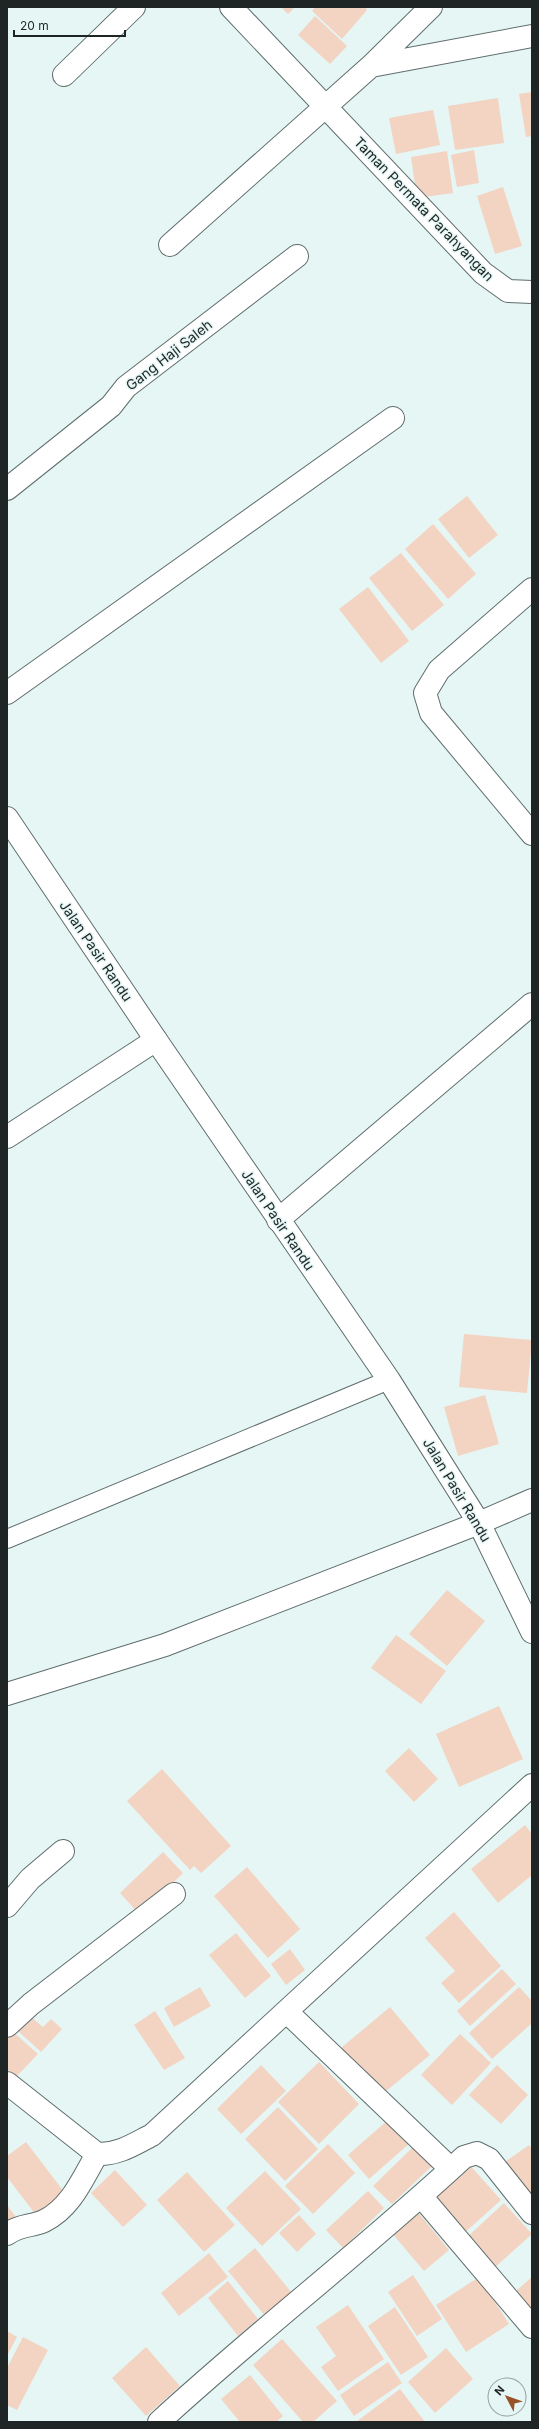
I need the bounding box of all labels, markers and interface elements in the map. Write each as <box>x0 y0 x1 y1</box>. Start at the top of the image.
scale bar <box>14 12 125 38</box>
text: 20 m <box>20 18 49 33</box>
street label: Taman Permata Parahyangan <box>351 133 498 284</box>
street label: Gang Haji Saleh <box>122 316 215 394</box>
street label: Jalan Pasir Randu <box>56 897 136 1004</box>
street label: Jalan Pasir Randu <box>238 1166 318 1273</box>
street label: Jalan Pasir Randu <box>420 1435 495 1545</box>
north arrow <box>487 2377 527 2417</box>
text: N <box>491 2383 507 2398</box>

